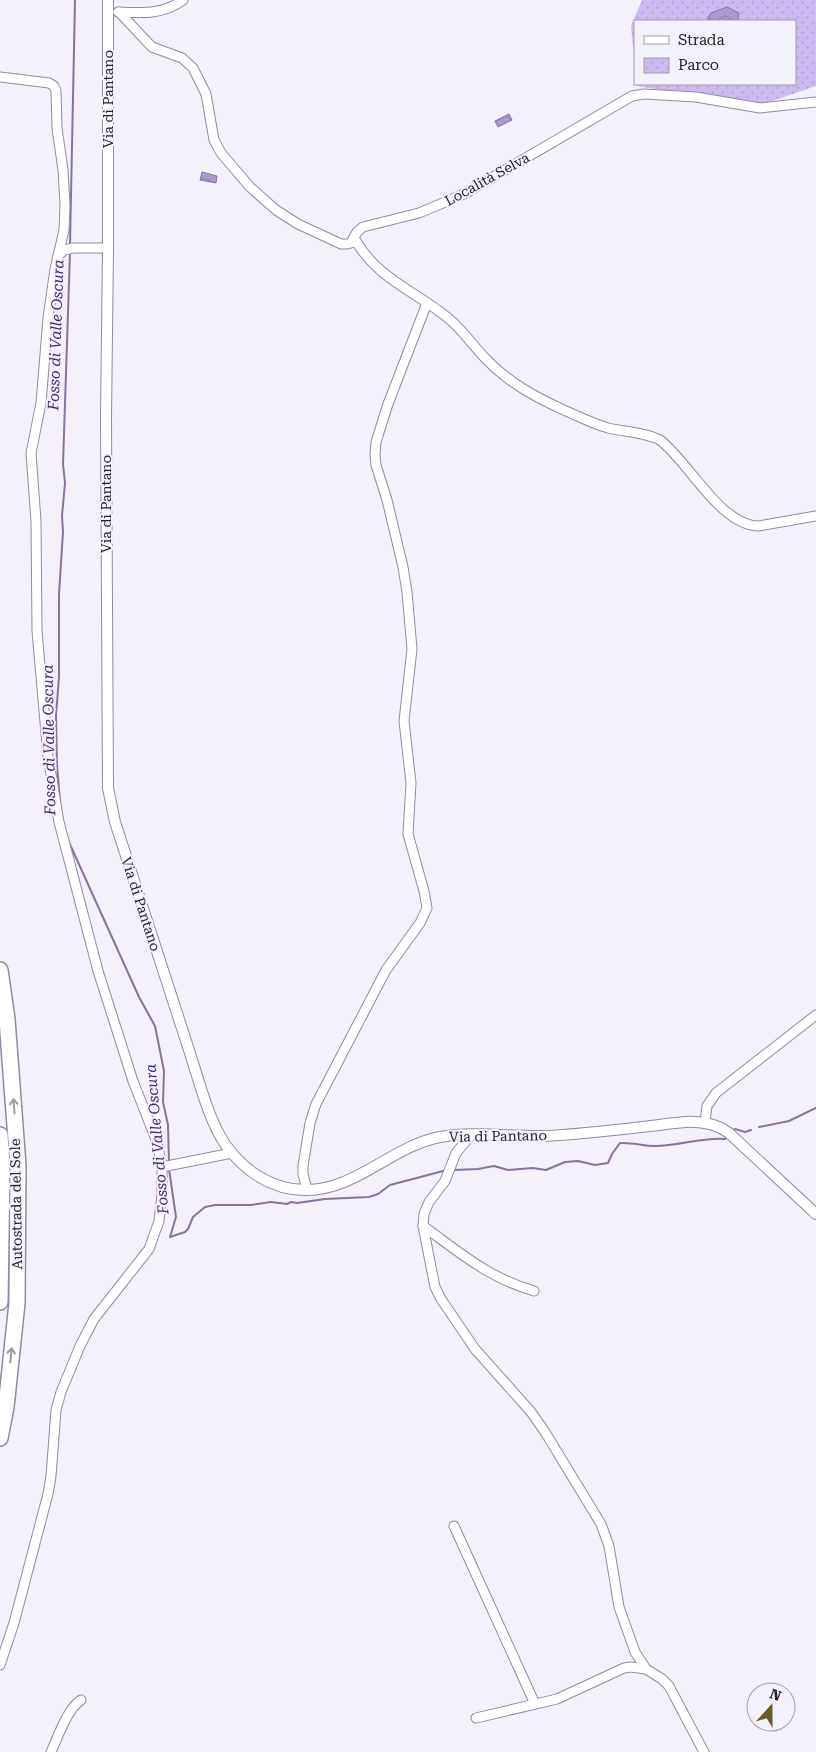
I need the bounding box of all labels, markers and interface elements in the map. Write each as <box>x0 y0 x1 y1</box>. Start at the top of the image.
legend <box>634 20 796 85</box>
text: Strada <box>678 31 725 49</box>
street label: Via di Pantano <box>100 50 116 148</box>
text: Parco <box>678 56 719 74</box>
street label: Località Selva <box>442 149 532 209</box>
water label: Fosso di Valle Oscura <box>44 259 68 412</box>
street label: Via di Pantano <box>98 455 114 553</box>
water label: Fosso di Valle Oscura <box>39 664 59 817</box>
street label: Via di Pantano <box>118 855 164 953</box>
water label: Fosso di Valle Oscura <box>141 1063 173 1216</box>
one-way arrow <box>9 1098 18 1114</box>
street label: Via di Pantano <box>449 1127 547 1145</box>
street label: Autostrada del Sole <box>7 1138 25 1270</box>
one-way arrow <box>6 1347 16 1363</box>
north arrow <box>746 1682 796 1732</box>
text: N <box>768 1685 784 1704</box>

